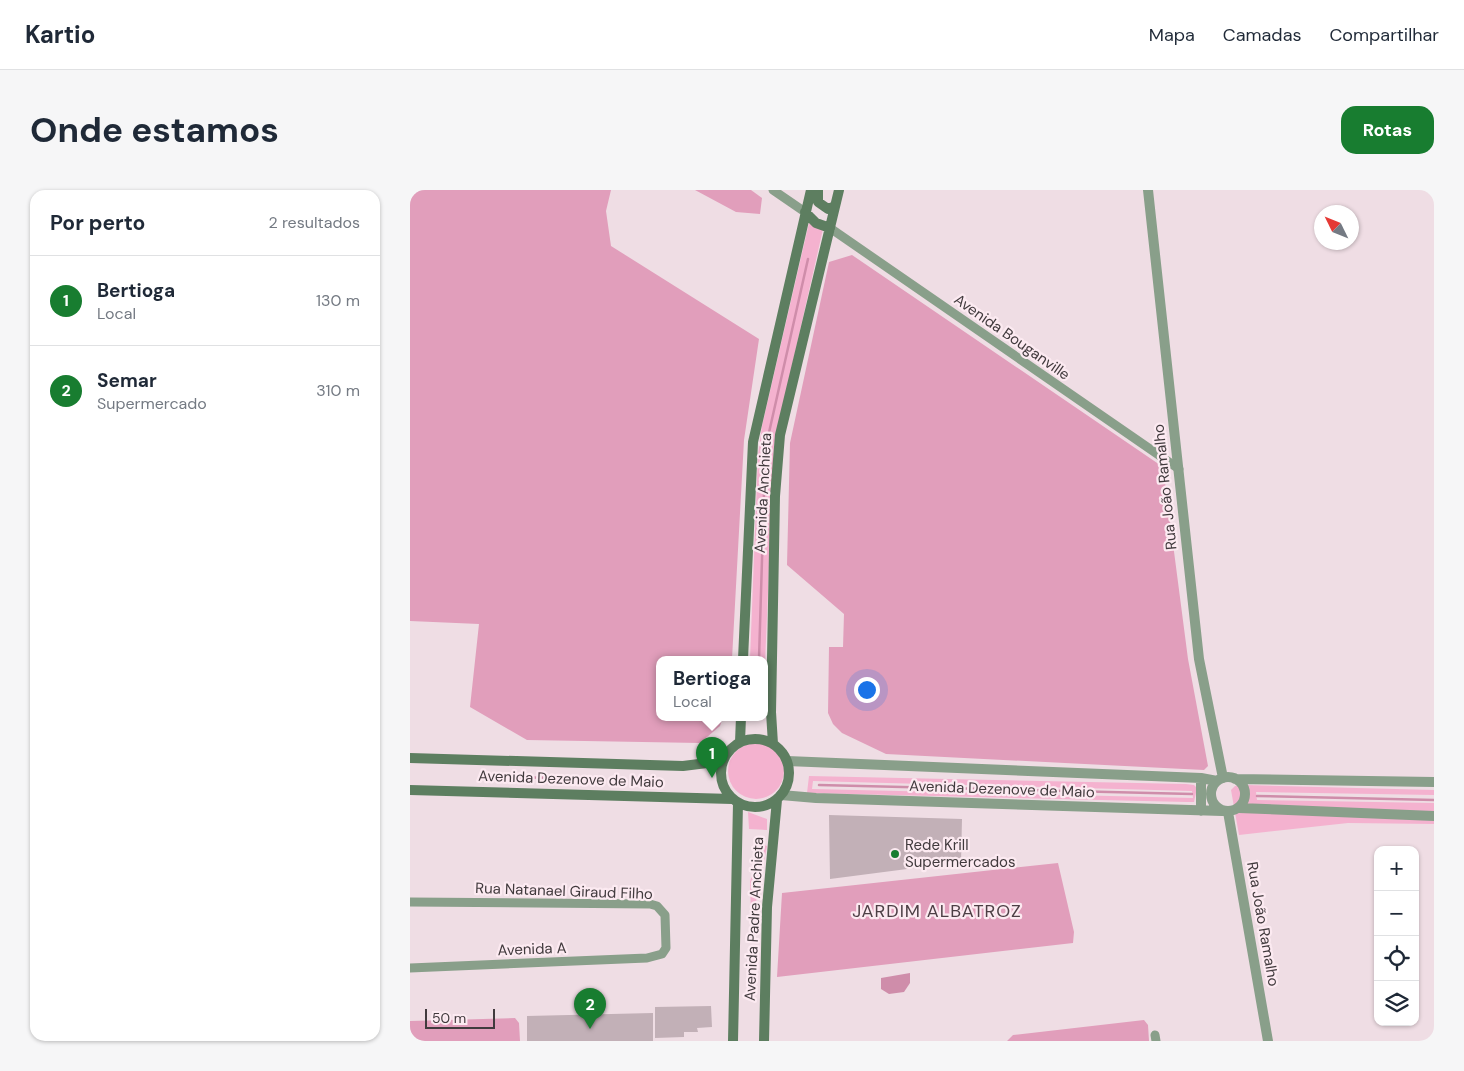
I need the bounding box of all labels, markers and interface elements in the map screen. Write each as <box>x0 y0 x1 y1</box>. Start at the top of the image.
text: Kartio <box>25 19 95 50</box>
text: Mapa <box>1149 23 1195 47</box>
text: Camadas <box>1223 23 1301 47</box>
text: Compartilhar <box>1329 23 1439 47</box>
button: Rotas <box>1341 106 1434 154</box>
text: Onde estamos <box>30 107 279 153</box>
north arrow <box>1314 205 1359 250</box>
text: Por perto <box>50 209 145 237</box>
text: 2 resultados <box>269 212 360 233</box>
text: Bertioga <box>97 278 175 303</box>
street label: Avenida Bouganville <box>950 289 1074 385</box>
text: 1 <box>63 290 69 311</box>
text: 130 m <box>316 290 360 311</box>
text: Local <box>97 303 136 324</box>
text: Semar <box>97 368 157 393</box>
text: 2 <box>61 380 71 401</box>
text: 310 m <box>316 380 360 401</box>
text: Supermercado <box>97 393 207 414</box>
street label: Rua João Ramalho <box>1148 423 1182 551</box>
street label: Avenida Anchieta <box>750 432 776 554</box>
popup <box>656 656 768 721</box>
text: Bertioga <box>673 666 751 691</box>
your location <box>854 677 880 703</box>
text: Local <box>673 691 712 712</box>
pin: 1 <box>696 737 728 778</box>
street label: Avenida Dezenove de Maio <box>478 766 664 792</box>
street label: Avenida Dezenove de Maio <box>909 776 1095 802</box>
place label: Rede Krill Supermercados <box>905 835 1015 872</box>
street label: Avenida Padre Anchieta <box>740 836 768 1002</box>
map controls <box>1374 846 1419 1026</box>
button: + <box>1374 846 1419 891</box>
marker: Rede Krill Supermercados <box>889 848 901 860</box>
street label: Rua João Ramalho <box>1242 860 1284 988</box>
street label: Rua Natanael Giraud Filho <box>475 878 653 904</box>
button: − <box>1374 891 1419 936</box>
district label: JARDIM ALBATROZ <box>852 899 1022 923</box>
button: locate <box>1374 936 1419 981</box>
street label: Avenida A <box>497 938 567 960</box>
button: layers <box>1374 981 1419 1026</box>
pin: 2 <box>574 988 606 1029</box>
scale bar <box>425 1006 495 1029</box>
text: 50 m <box>432 1009 466 1027</box>

